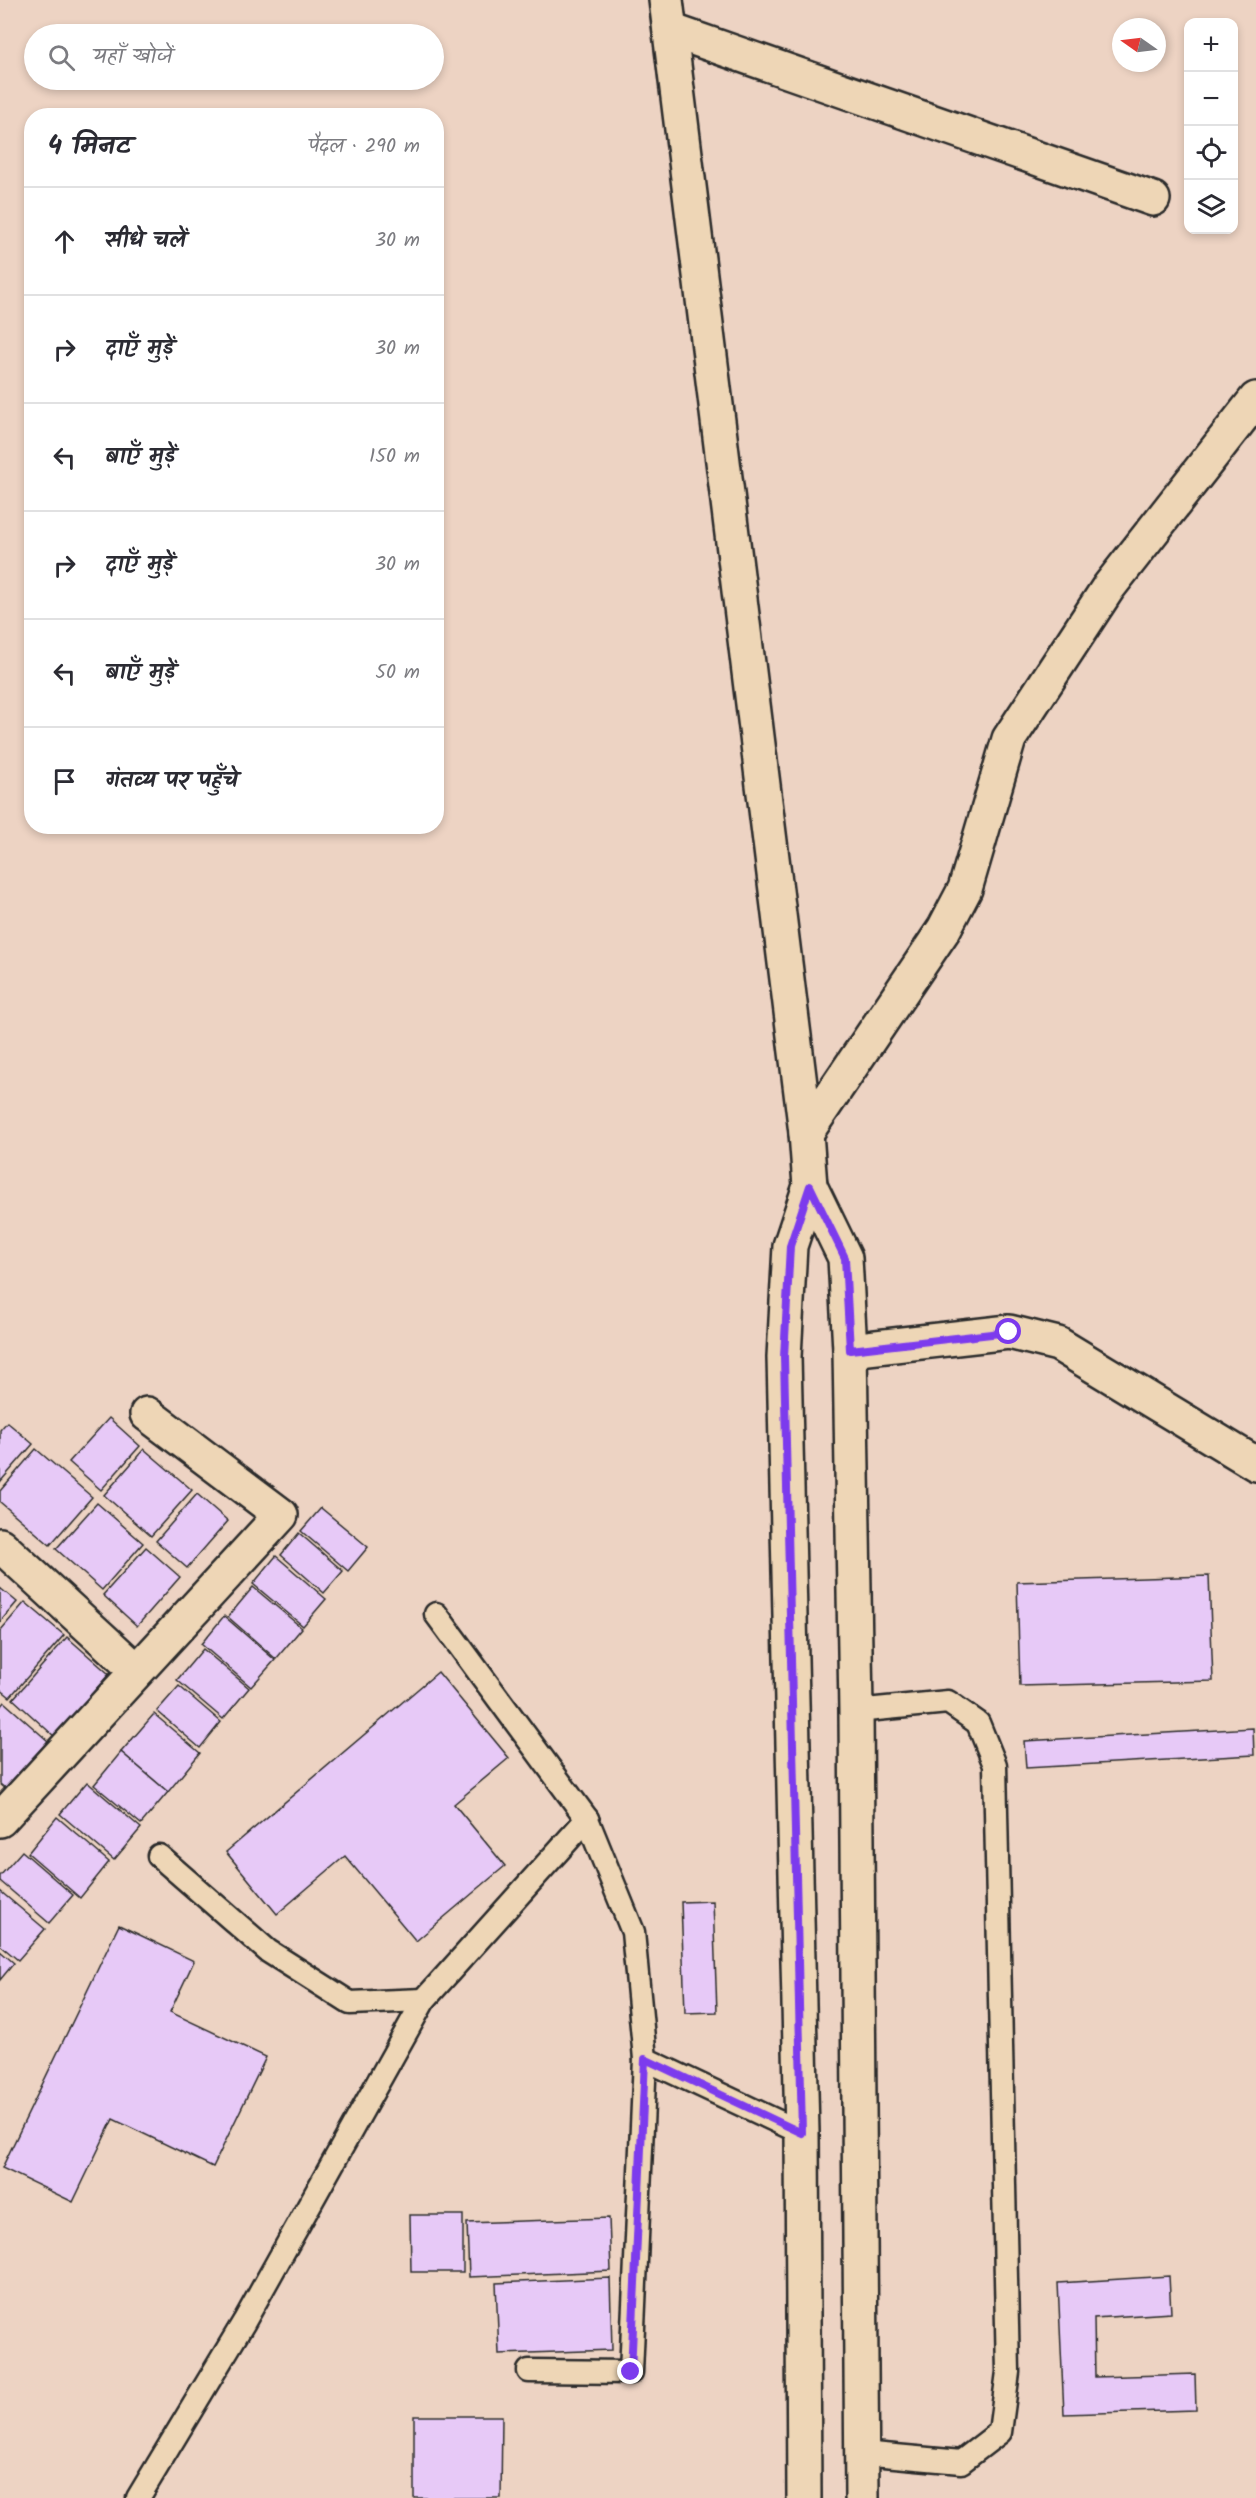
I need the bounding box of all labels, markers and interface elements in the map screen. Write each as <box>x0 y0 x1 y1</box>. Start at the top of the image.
north arrow <box>1112 18 1166 72</box>
map controls <box>1184 18 1238 234</box>
button: + <box>1184 18 1238 72</box>
search box <box>24 24 444 90</box>
text: यहाँ खोजें <box>93 40 172 75</box>
icon: search <box>45 41 78 74</box>
button: − <box>1184 72 1238 126</box>
text: 4 मिनट <box>48 126 131 168</box>
button: locate <box>1184 126 1238 180</box>
text: पैदल · 290 m <box>308 131 420 163</box>
button: layers <box>1184 180 1238 234</box>
text: सीधे चलें <box>105 224 186 259</box>
icon: ahead <box>48 225 81 258</box>
text: 30 m <box>375 225 420 257</box>
text: दाएँ मुड़ें <box>105 332 174 367</box>
icon: right <box>48 333 81 366</box>
text: 30 m <box>375 333 420 365</box>
text: बाएँ मुड़ें <box>105 440 176 475</box>
icon: left <box>48 441 81 474</box>
text: 150 m <box>369 441 420 473</box>
text: दाएँ मुड़ें <box>105 548 174 583</box>
icon: right <box>48 549 81 582</box>
text: 30 m <box>375 549 420 581</box>
text: बाएँ मुड़ें <box>105 656 176 691</box>
icon: left <box>48 657 81 690</box>
text: 50 m <box>375 657 420 689</box>
text: गंतव्य पर पहुँचे <box>105 764 238 799</box>
icon: arrive <box>48 765 81 798</box>
route start <box>995 1318 1021 1344</box>
route end <box>617 2358 643 2384</box>

